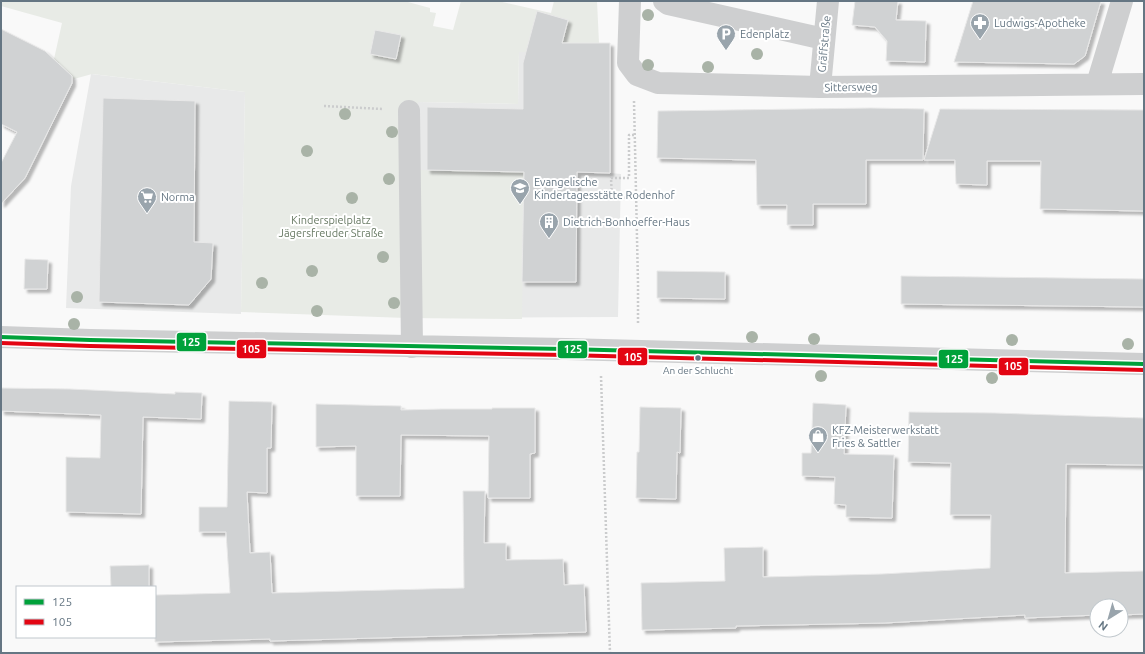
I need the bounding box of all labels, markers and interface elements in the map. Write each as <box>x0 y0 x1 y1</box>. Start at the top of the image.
pharmacy icon: Ludwigs-Apotheke <box>969 12 991 40</box>
street label: Gräffstraße <box>816 15 832 73</box>
place label: Ludwigs-Apotheke <box>994 17 1086 29</box>
parking icon: Edenplatz <box>715 23 737 51</box>
place label: Edenplatz <box>740 28 789 40</box>
street label: Sittersweg <box>824 81 878 93</box>
place label: Evangelische Kindertagesstätte Rodenhof <box>534 176 675 201</box>
school or university icon: Evangelische Kindertagesstätte Rodenhof <box>509 177 531 205</box>
supermarket icon: Norma <box>136 186 158 214</box>
place label: Norma <box>161 191 195 203</box>
building icon: Dietrich-Bonhoeffer-Haus <box>538 211 560 239</box>
park label: Kinderspielplatz Jägersfreuder Straße <box>279 214 383 239</box>
place label: Dietrich-Bonhoeffer-Haus <box>563 216 690 228</box>
line badge: 125 <box>176 332 207 352</box>
text: 125 <box>182 336 200 348</box>
line badge: 105 <box>236 339 267 359</box>
line badge: 125 <box>557 340 588 359</box>
text: 105 <box>242 343 260 355</box>
text: 125 <box>564 343 582 355</box>
line badge: 105 <box>617 347 648 366</box>
line badge: 125 <box>938 349 969 369</box>
text: 105 <box>624 351 642 363</box>
marker: An der Schlucht <box>693 353 703 363</box>
text: 125 <box>945 353 963 365</box>
line badge: 105 <box>998 357 1029 376</box>
text: 105 <box>1004 360 1022 372</box>
place label: An der Schlucht <box>663 365 733 376</box>
place label: KFZ-Meisterwerkstatt Fries & Sattler <box>832 424 940 449</box>
shop icon: KFZ-Meisterwerkstatt Fries & Sattler <box>807 425 829 453</box>
legend <box>16 586 156 638</box>
text: 125 <box>52 595 72 608</box>
north arrow <box>1089 598 1129 638</box>
text: 105 <box>52 615 72 628</box>
text: N <box>1096 619 1110 633</box>

